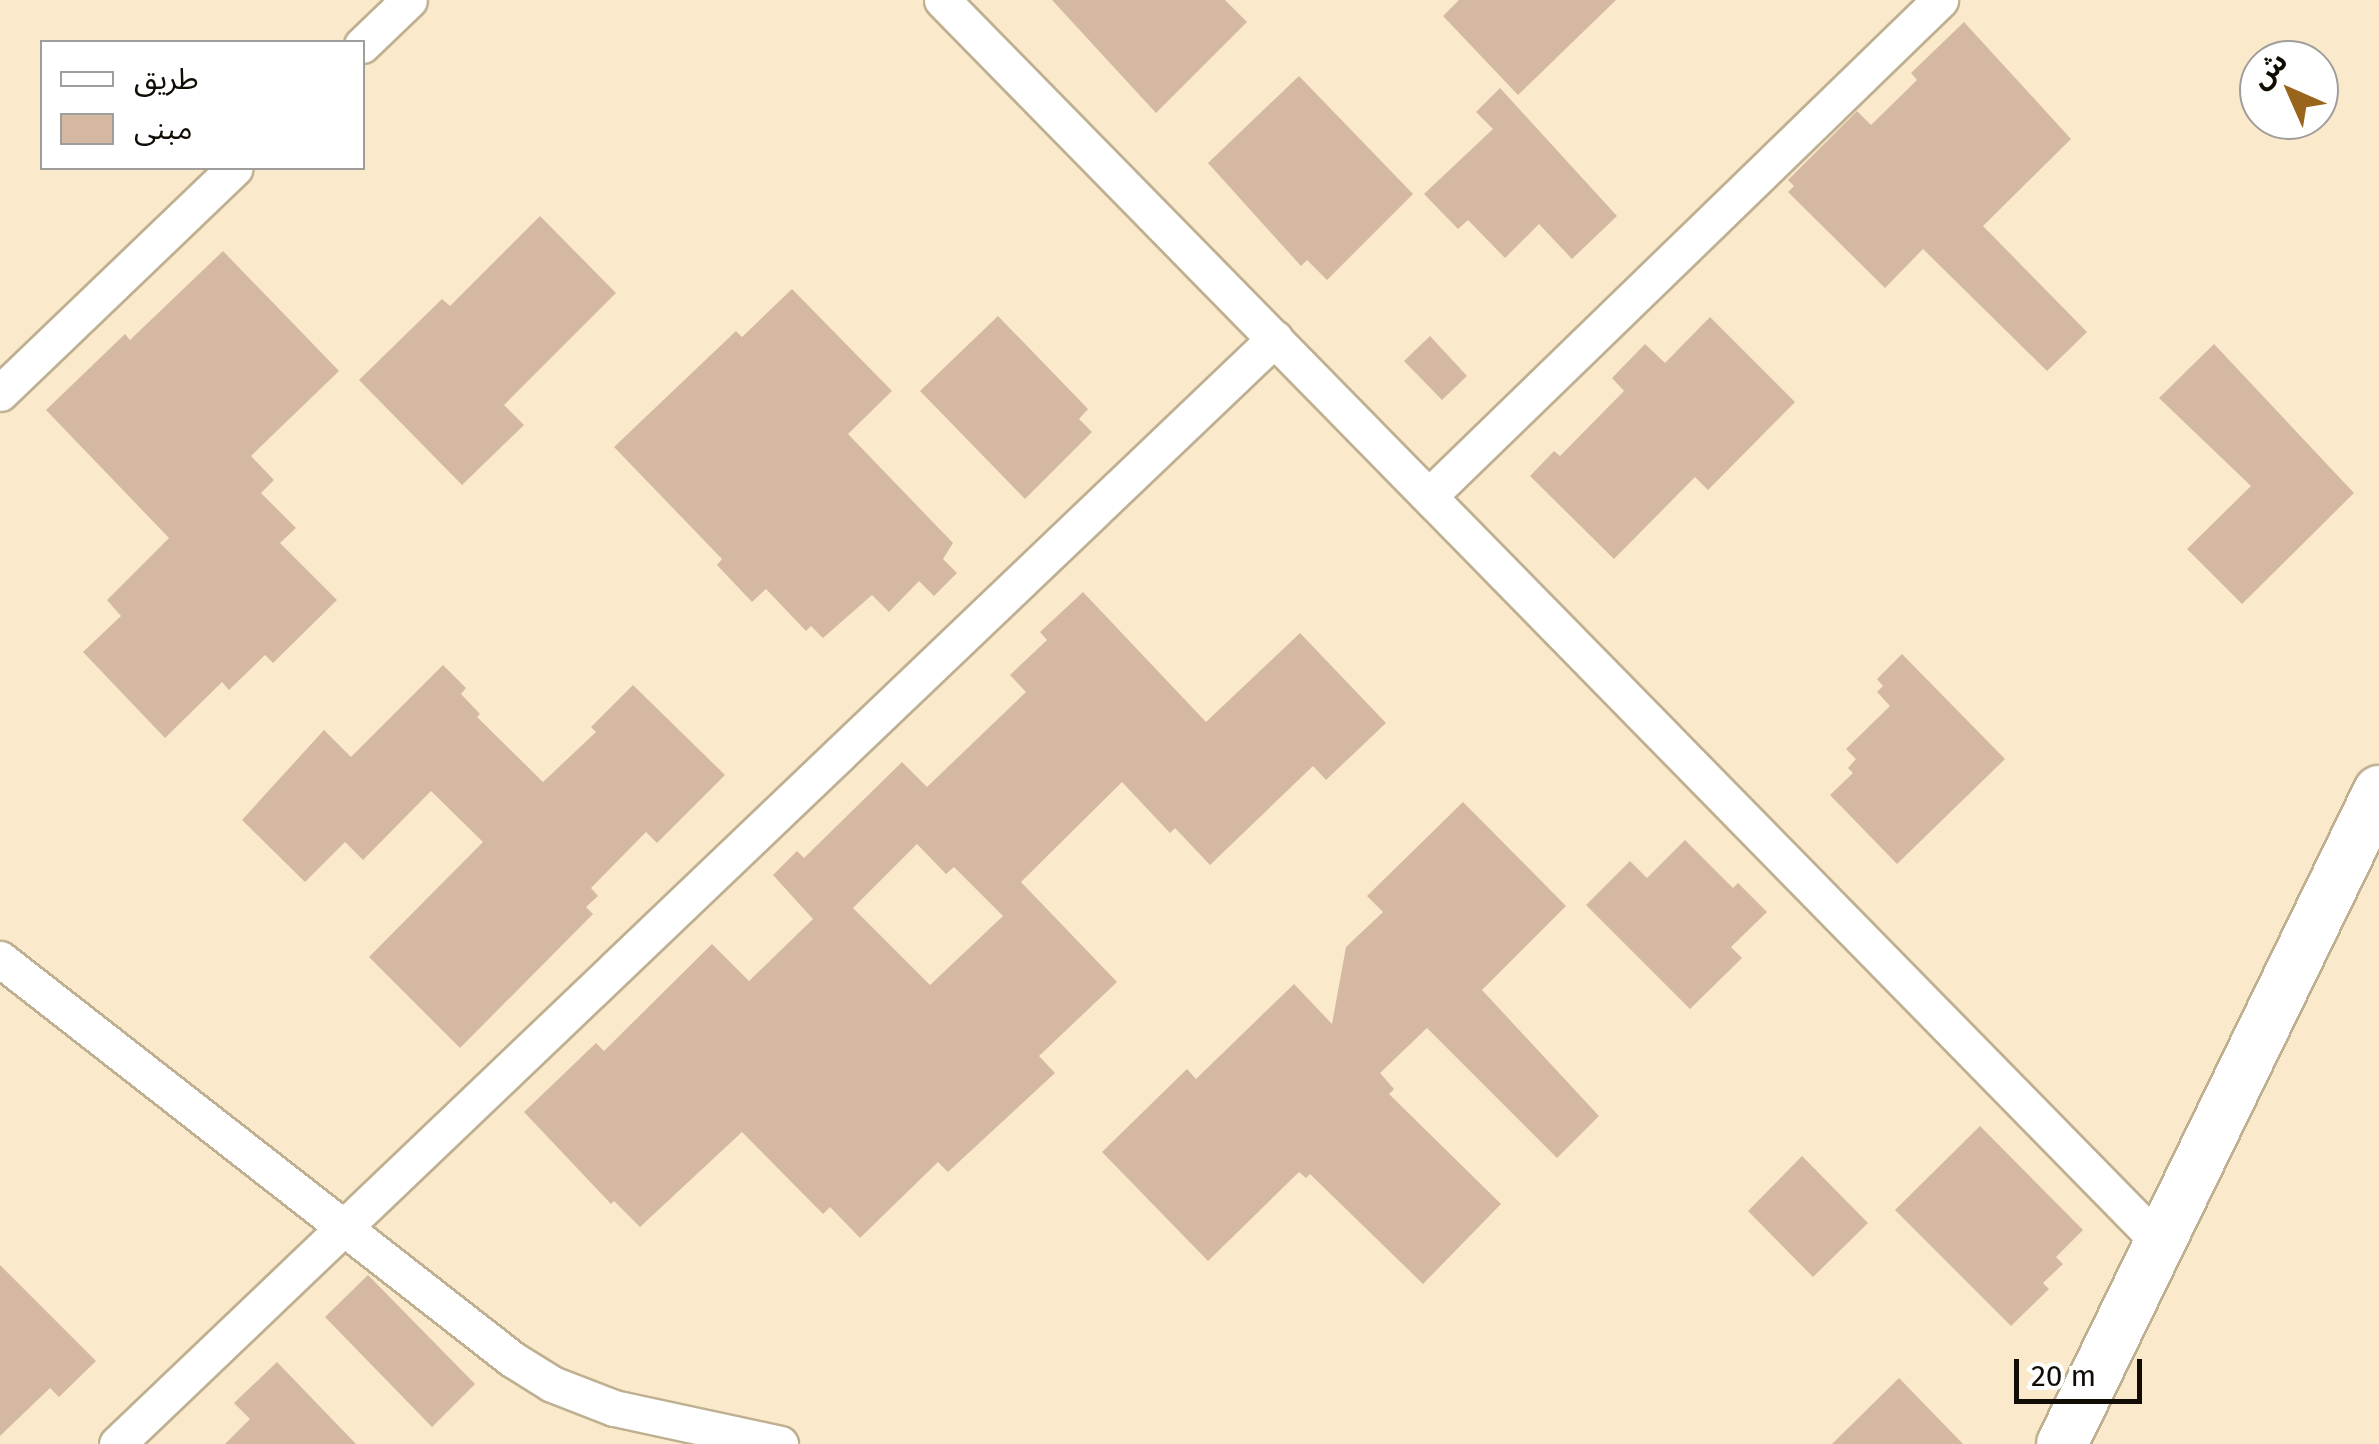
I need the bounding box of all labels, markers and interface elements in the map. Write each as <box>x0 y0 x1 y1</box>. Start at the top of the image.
legend <box>40 40 365 170</box>
north arrow <box>2239 40 2339 140</box>
text: ش <box>2244 45 2294 95</box>
text: طريق <box>134 61 199 97</box>
text: مبنى <box>134 111 192 147</box>
scale bar <box>2019 1339 2146 1401</box>
text: 20 m <box>2031 1358 2096 1394</box>

